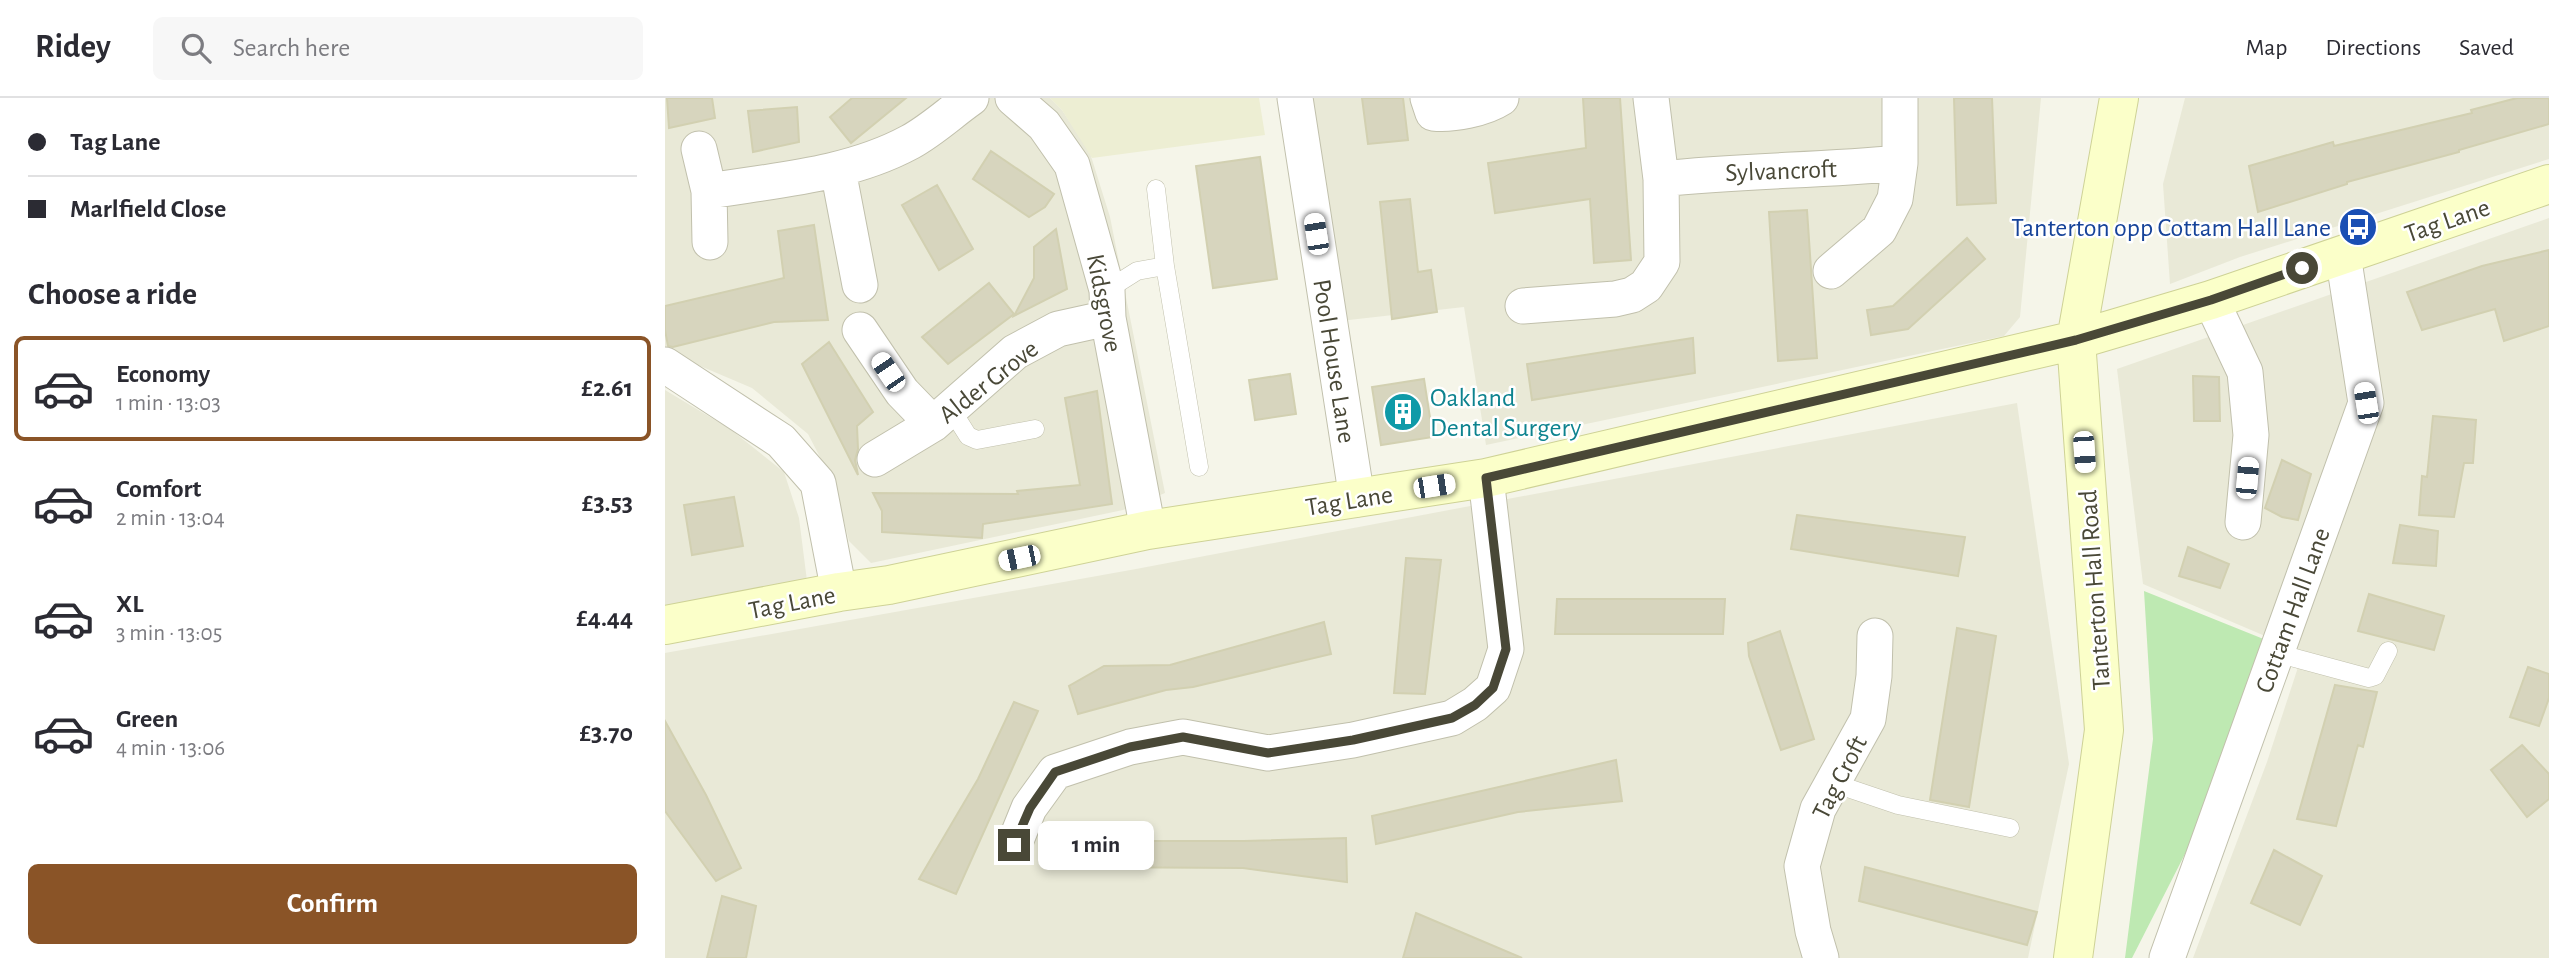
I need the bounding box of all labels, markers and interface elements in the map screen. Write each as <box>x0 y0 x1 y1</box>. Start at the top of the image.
search box <box>153 17 643 80</box>
icon: search <box>177 29 215 67</box>
text: Ridey <box>35 31 111 64</box>
text: Search here <box>233 35 350 61</box>
text: Map <box>2245 36 2287 60</box>
text: Directions <box>2325 36 2421 60</box>
text: Saved <box>2459 36 2514 60</box>
text: Tag Lane <box>70 129 161 155</box>
street label: Sylvancroft <box>1725 156 1837 186</box>
street label: Tag Lane <box>2402 194 2493 248</box>
text: Marlfield Close <box>70 196 226 222</box>
bus stop icon: Tanterton opp Cottam Hall Lane <box>2337 206 2379 248</box>
car <box>1303 212 1330 256</box>
place label: Tanterton opp Cottam Hall Lane <box>2011 215 2331 241</box>
street label: Kidsgrove <box>1082 252 1126 355</box>
route start <box>2286 252 2318 284</box>
street label: Pool House Lane <box>1308 277 1360 445</box>
text: Choose a ride <box>28 278 197 310</box>
street label: Alder Grove <box>934 335 1043 428</box>
car <box>868 349 909 395</box>
icon: car <box>32 357 95 420</box>
text: Economy <box>116 361 210 387</box>
text: £2.61 <box>581 375 633 401</box>
car <box>2353 381 2380 425</box>
place label: Oakland Dental Surgery <box>1430 385 1581 441</box>
building icon: Oakland Dental Surgery <box>1382 391 1424 433</box>
text: 1 min · 13:03 <box>116 392 221 415</box>
car <box>2073 430 2096 474</box>
car <box>2235 456 2260 500</box>
icon: car <box>32 472 95 535</box>
car <box>1412 472 1457 500</box>
text: Comfort <box>116 476 201 502</box>
street label: Tag Lane <box>1304 481 1395 521</box>
street label: Tanterton Hall Road <box>2075 489 2115 691</box>
text: £3.53 <box>582 490 633 516</box>
text: 2 min · 13:04 <box>116 507 225 530</box>
street label: Cottam Hall Lane <box>2251 524 2335 696</box>
car <box>997 543 1042 573</box>
street label: Tag Lane <box>747 582 838 624</box>
icon: car <box>32 587 95 650</box>
text: XL <box>116 591 143 617</box>
text: £4.44 <box>576 605 633 631</box>
text: 3 min · 13:05 <box>116 622 222 645</box>
icon: car <box>32 702 95 765</box>
text: Green <box>116 706 178 732</box>
text: £3.70 <box>579 720 633 746</box>
street label: Tag Croft <box>1808 731 1872 823</box>
text: 4 min · 13:06 <box>116 737 225 760</box>
callout: 1 min <box>1039 820 1154 870</box>
route end <box>998 829 1030 861</box>
text: 1 min <box>1072 834 1120 857</box>
button: Confirm <box>28 864 637 944</box>

